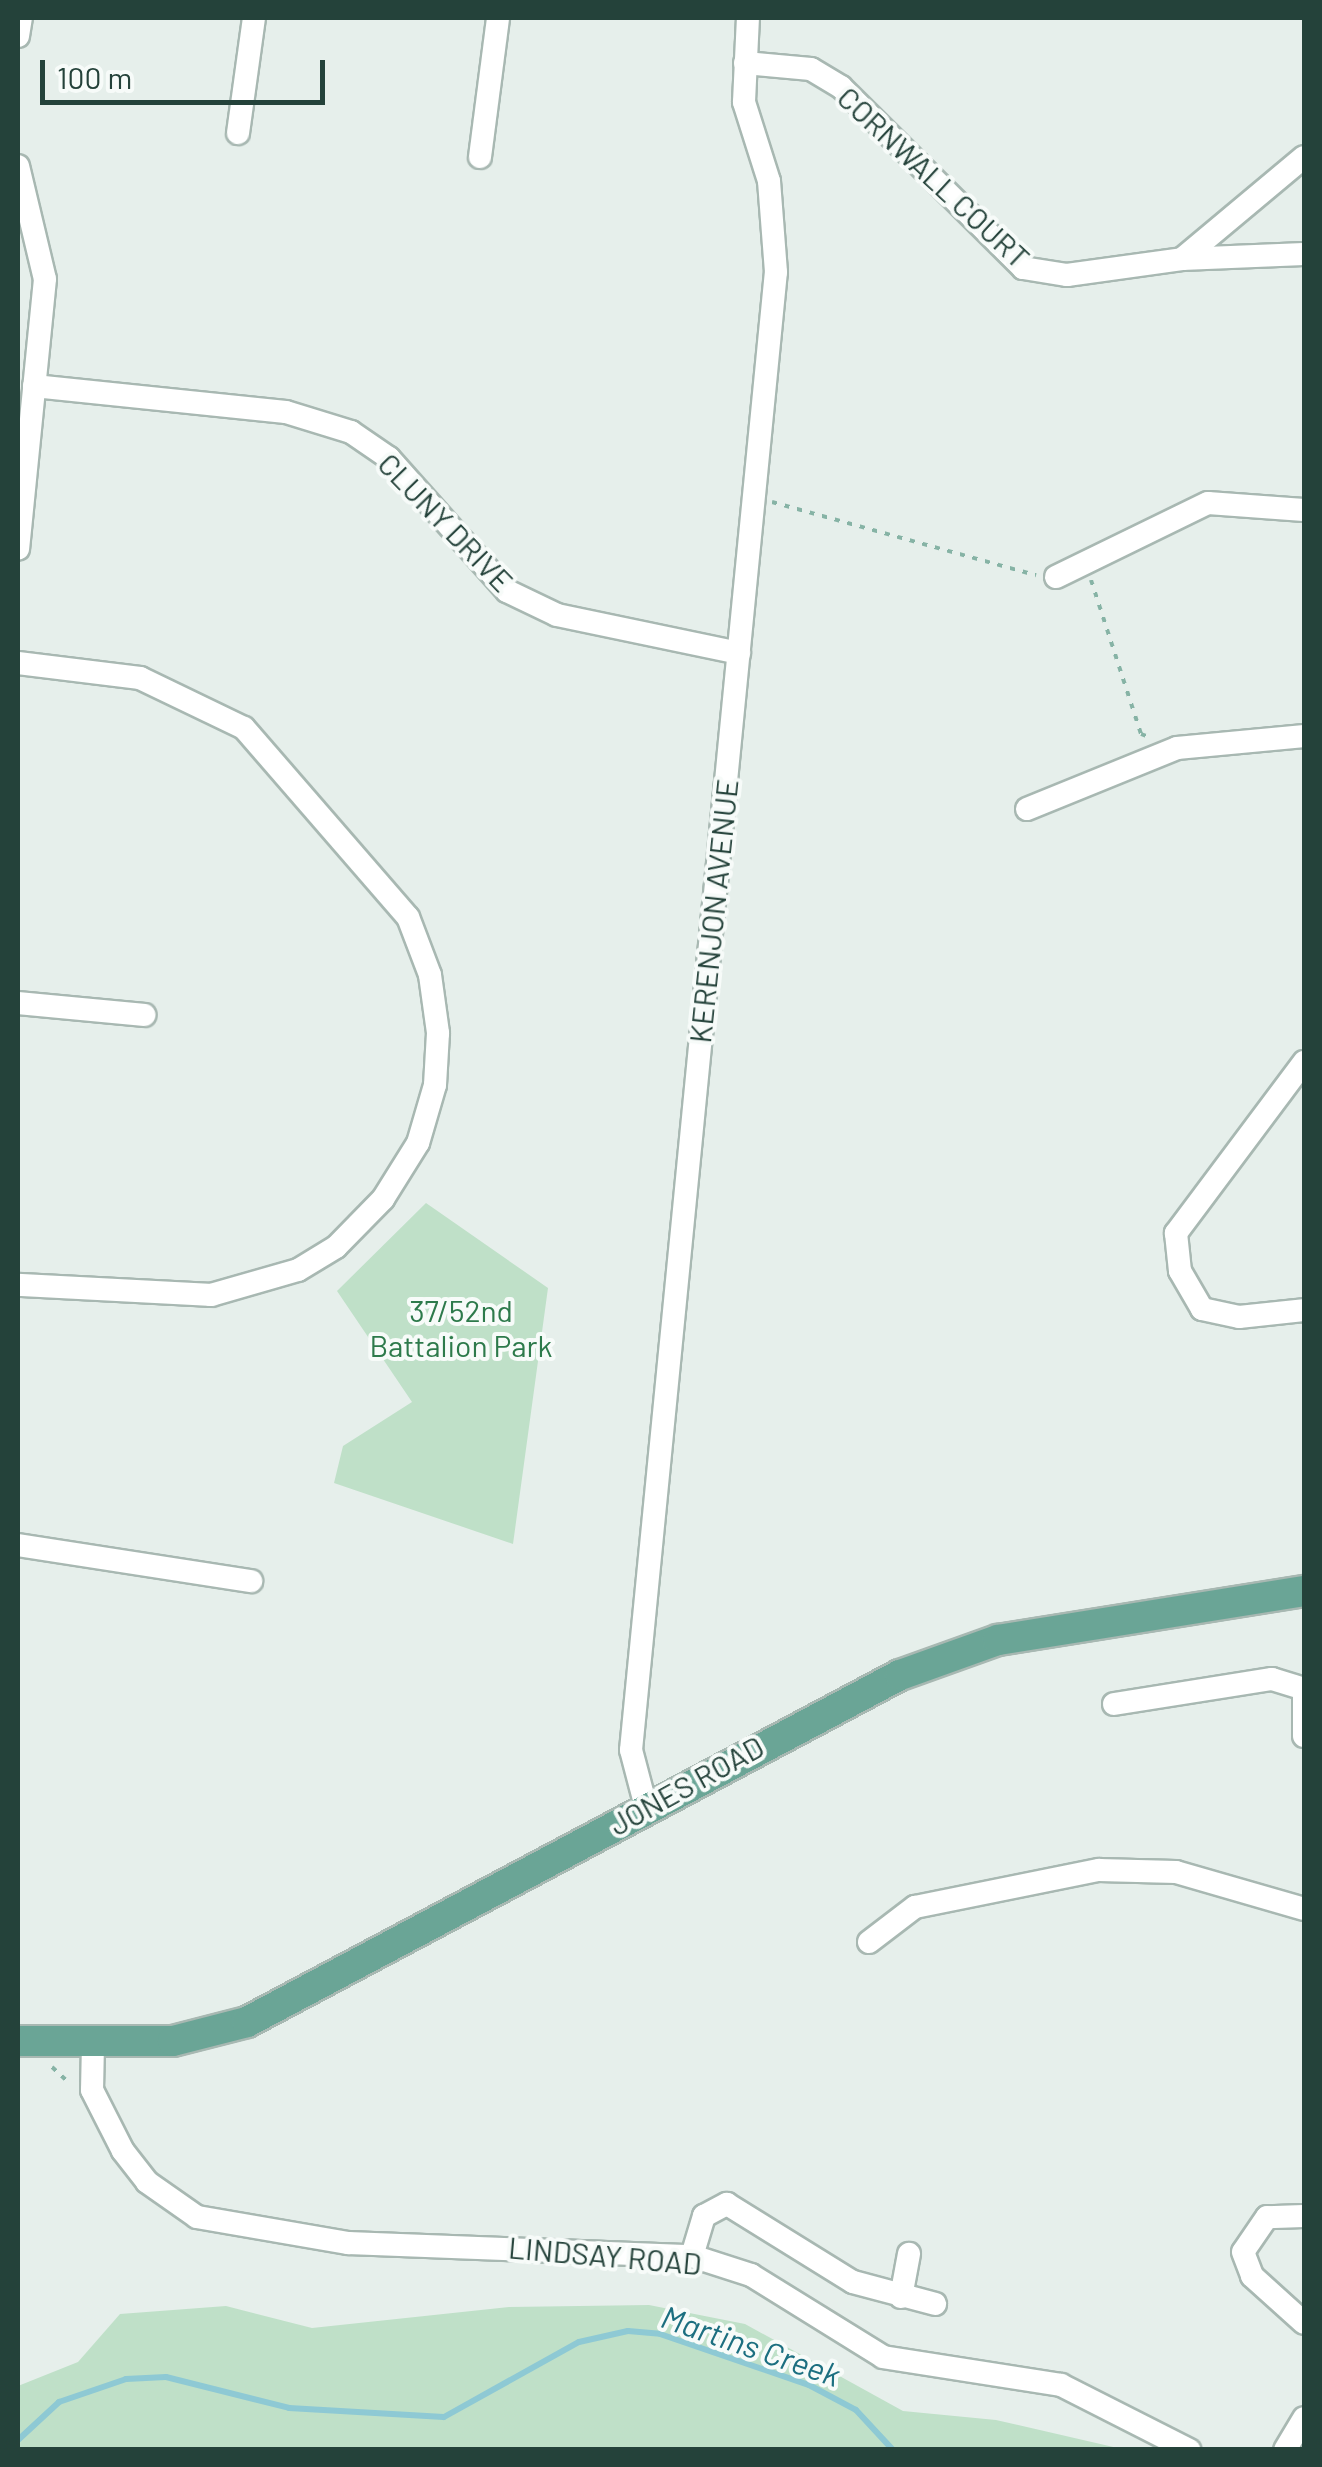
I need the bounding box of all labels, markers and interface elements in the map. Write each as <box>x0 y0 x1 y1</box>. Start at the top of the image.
scale bar <box>45 40 330 102</box>
text: 100 m <box>57 59 132 95</box>
street label: CORNWALL COURT <box>831 79 1037 275</box>
street label: CLUNY DRIVE <box>371 445 521 599</box>
street label: KERENJON AVENUE <box>681 777 745 1045</box>
park label: 37/52nd Battalion Park <box>369 1292 553 1362</box>
street label: JONES ROAD <box>603 1728 769 1842</box>
street label: LINDSAY ROAD <box>507 2229 703 2281</box>
water label: Martins Creek <box>657 2296 845 2394</box>

